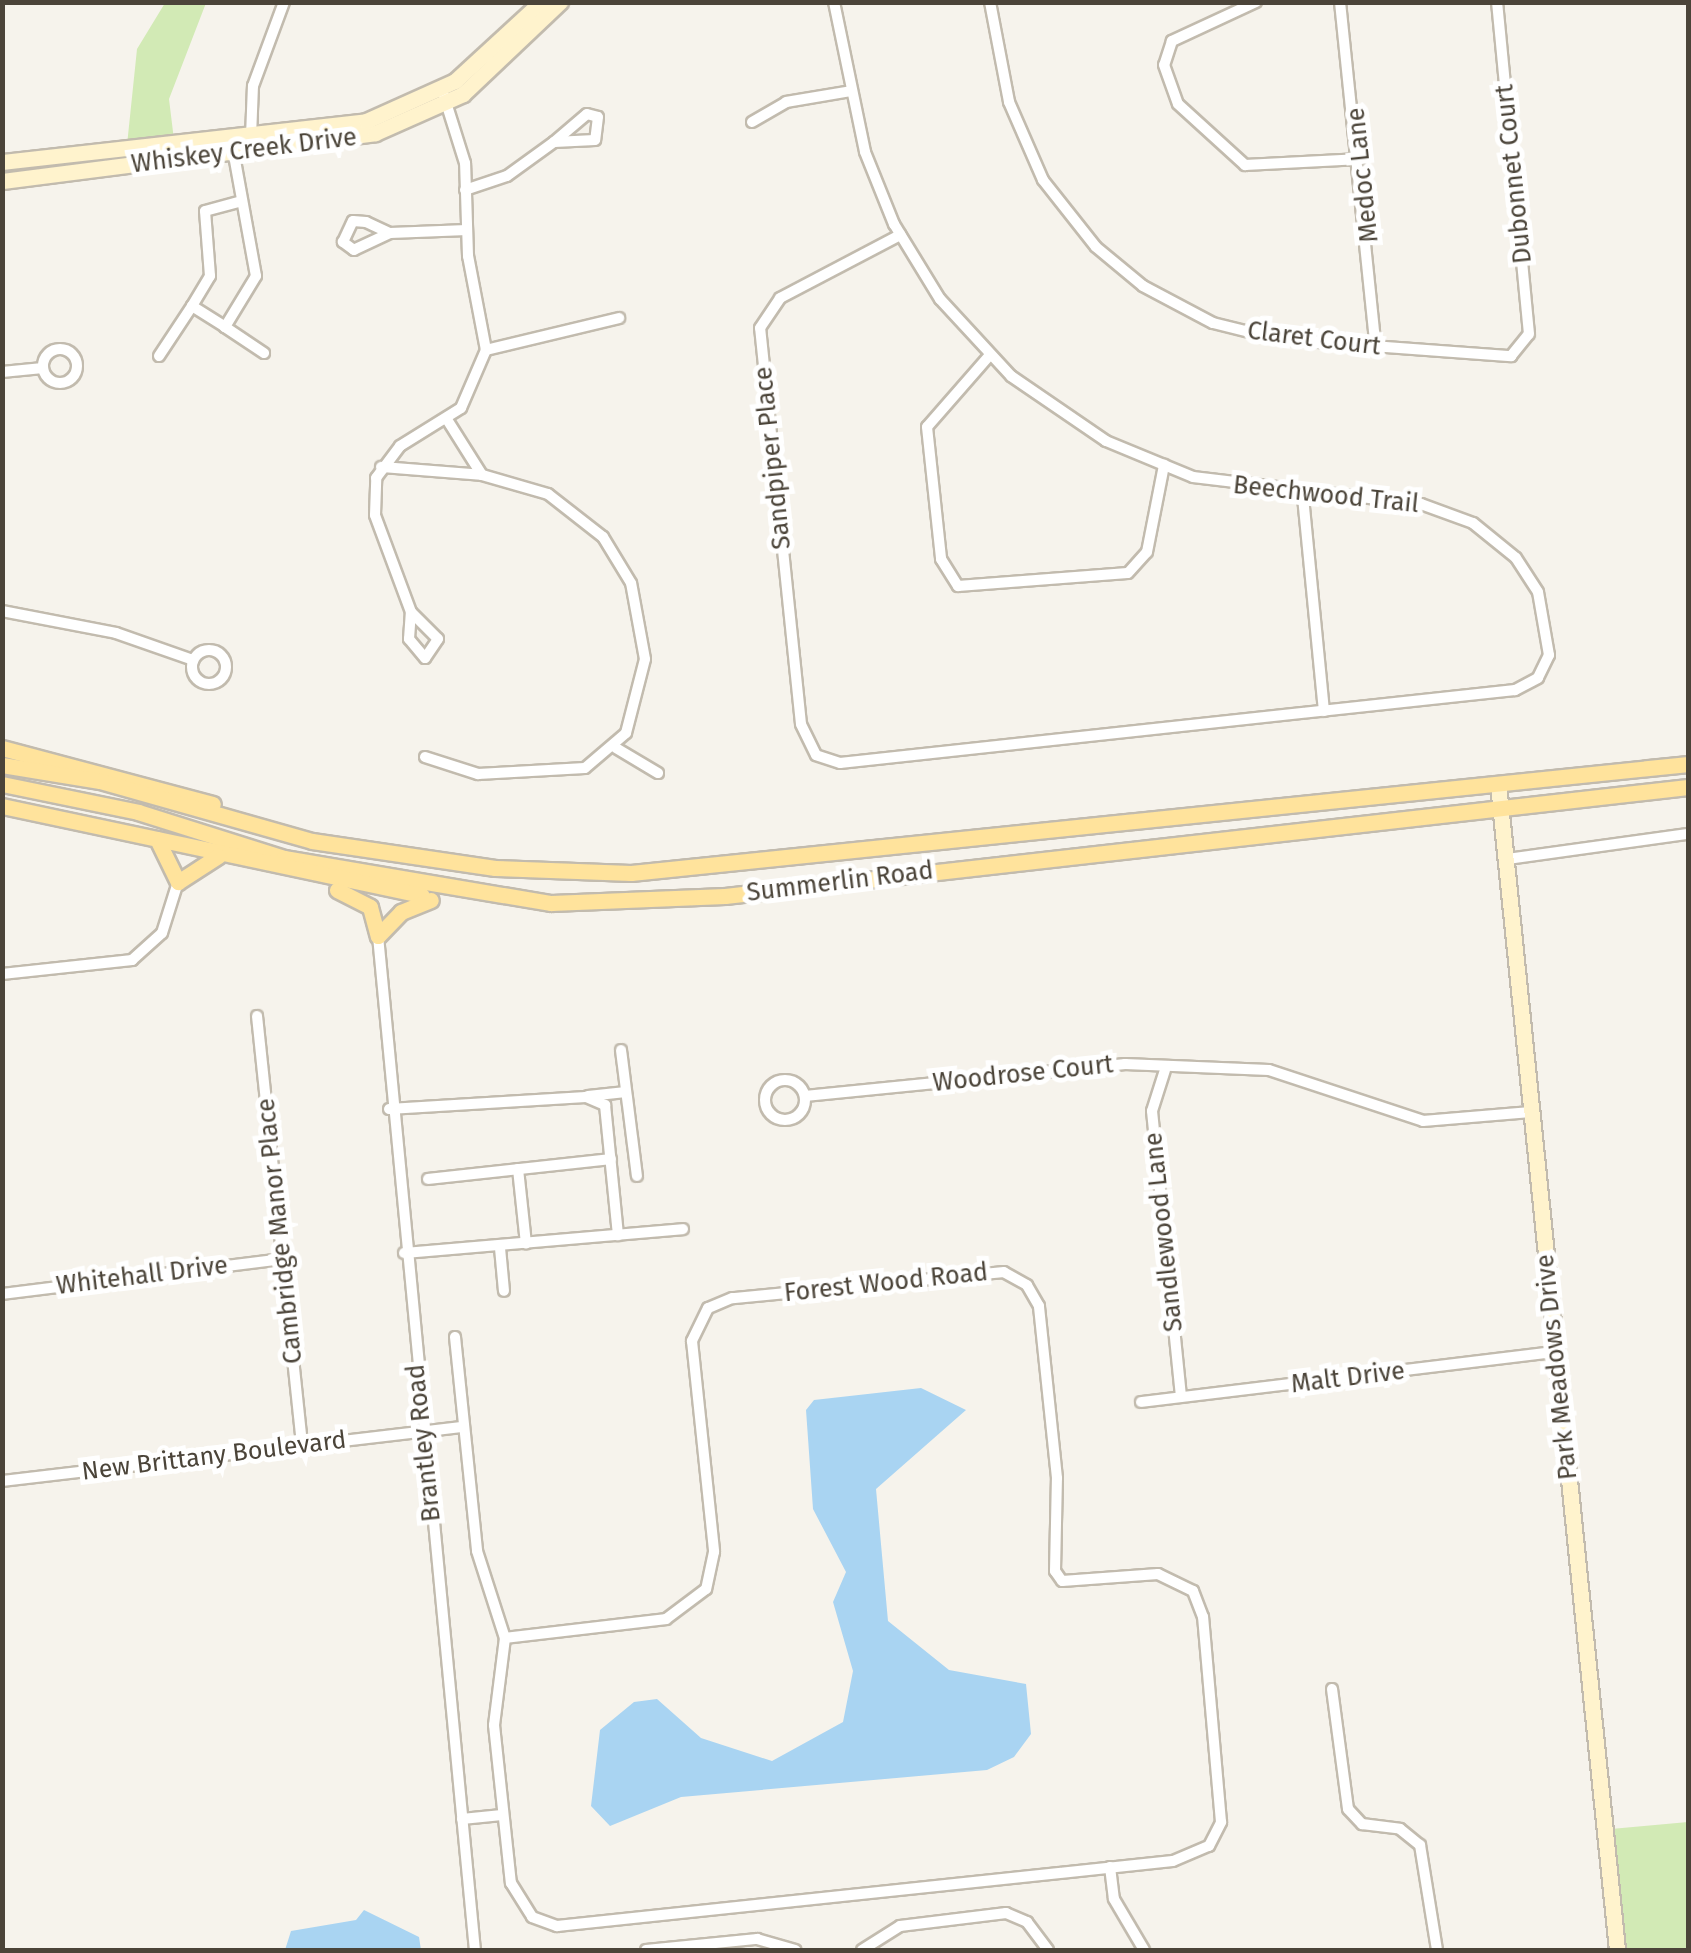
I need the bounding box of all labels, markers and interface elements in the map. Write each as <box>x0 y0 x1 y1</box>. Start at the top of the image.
street label: Dubonnet Court <box>1490 83 1538 265</box>
street label: Medoc Lane <box>1341 106 1385 244</box>
street label: Whiskey Creek Drive <box>130 122 358 180</box>
street label: Claret Court <box>1246 316 1382 362</box>
street label: Sandpiper Place <box>748 365 798 551</box>
street label: Beechwood Trail <box>1232 470 1420 520</box>
street label: Summerlin Road <box>745 856 935 908</box>
street label: Woodrose Court <box>931 1050 1115 1098</box>
street label: Cambridge Manor Place <box>251 1097 309 1365</box>
street label: Sandlewood Lane <box>1139 1131 1189 1333</box>
street label: Whitehall Drive <box>55 1251 229 1301</box>
street label: Park Meadows Drive <box>1530 1253 1584 1481</box>
street label: Forest Wood Road <box>783 1257 989 1309</box>
street label: Malt Drive <box>1289 1356 1407 1400</box>
street label: Brantley Road <box>401 1363 447 1523</box>
street label: New Brittany Boulevard <box>80 1425 348 1487</box>

